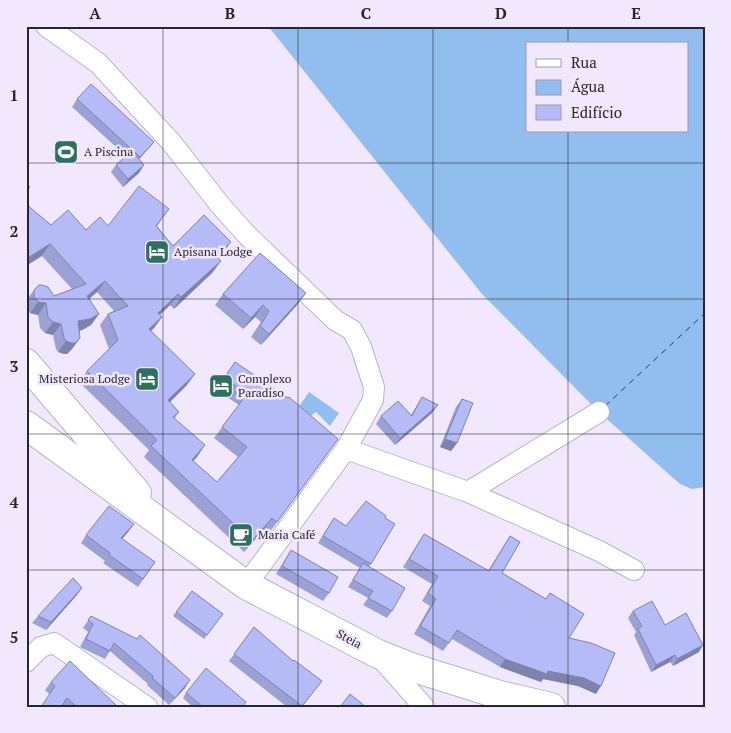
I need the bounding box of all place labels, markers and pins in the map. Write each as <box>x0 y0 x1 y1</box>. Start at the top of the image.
sports icon: A Piscina <box>53 139 79 165</box>
place label: A Piscina <box>84 144 133 159</box>
hotel icon: Apisana Lodge <box>144 239 170 265</box>
place label: Apisana Lodge <box>174 244 252 259</box>
hotel icon: Misteriosa Lodge <box>134 366 160 392</box>
place label: Misteriosa Lodge <box>39 371 130 386</box>
place label: Complexo Paradiso <box>238 371 292 400</box>
hotel icon: Complexo Paradiso <box>208 373 234 399</box>
cafe icon: Maria Café <box>228 522 254 548</box>
place label: Maria Café <box>258 527 315 542</box>

